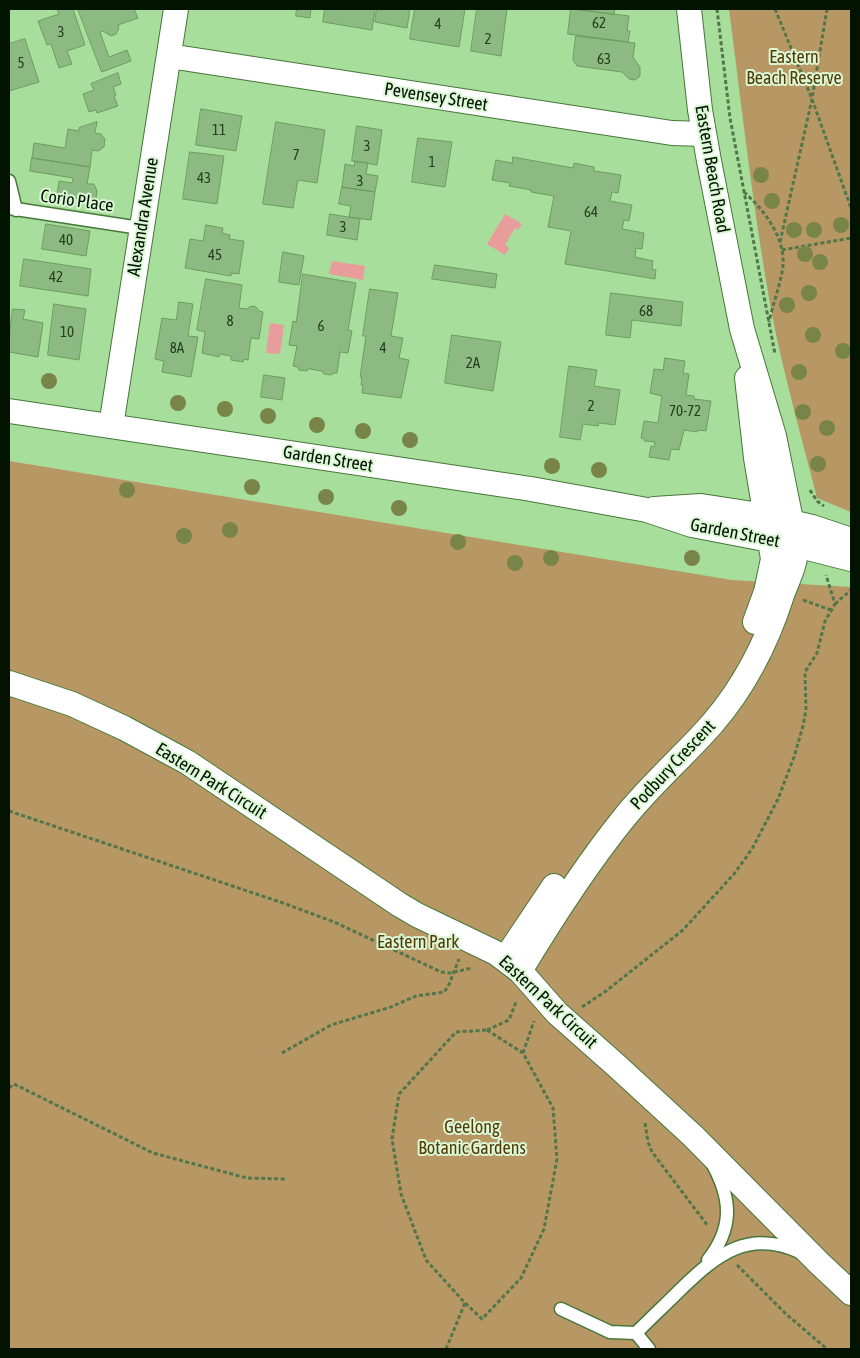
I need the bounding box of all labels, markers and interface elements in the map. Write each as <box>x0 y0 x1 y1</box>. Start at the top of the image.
house number: 62 <box>592 14 606 32</box>
house number: 4 <box>434 15 442 33</box>
house number: 3 <box>57 23 65 41</box>
house number: 2 <box>484 30 492 48</box>
park label: Eastern Beach Reserve <box>746 46 842 88</box>
house number: 63 <box>597 50 611 68</box>
house number: 5 <box>17 54 25 72</box>
street label: Pevensey Street <box>383 78 489 116</box>
street label: Eastern Beach Road <box>690 103 734 235</box>
house number: 11 <box>212 121 226 139</box>
house number: 3 <box>363 137 371 155</box>
house number: 7 <box>292 146 300 164</box>
house number: 1 <box>428 153 436 171</box>
street label: Alexandra Avenue <box>123 156 163 278</box>
house number: 43 <box>197 169 211 187</box>
house number: 3 <box>356 172 364 190</box>
street label: Corio Place <box>39 185 115 217</box>
house number: 64 <box>584 203 598 221</box>
house number: 3 <box>339 218 347 236</box>
house number: 40 <box>59 231 73 249</box>
house number: 45 <box>208 246 222 264</box>
house number: 42 <box>49 268 63 286</box>
house number: 68 <box>639 302 653 320</box>
house number: 8 <box>226 312 234 330</box>
house number: 6 <box>317 317 325 335</box>
house number: 10 <box>60 323 74 341</box>
house number: 8A <box>170 339 184 357</box>
house number: 4 <box>379 339 387 357</box>
house number: 2A <box>466 354 480 372</box>
house number: 2 <box>587 397 595 415</box>
house number: 70-72 <box>669 402 701 420</box>
street label: Garden Street <box>282 441 374 477</box>
street label: Garden Street <box>688 514 782 552</box>
street label: Podbury Crescent <box>626 716 720 814</box>
street label: Eastern Park Circuit <box>151 738 271 824</box>
park label: Eastern Park <box>377 931 459 953</box>
street label: Eastern Park Circuit <box>494 951 602 1053</box>
park label: Geelong Botanic Gardens <box>418 1116 526 1158</box>

